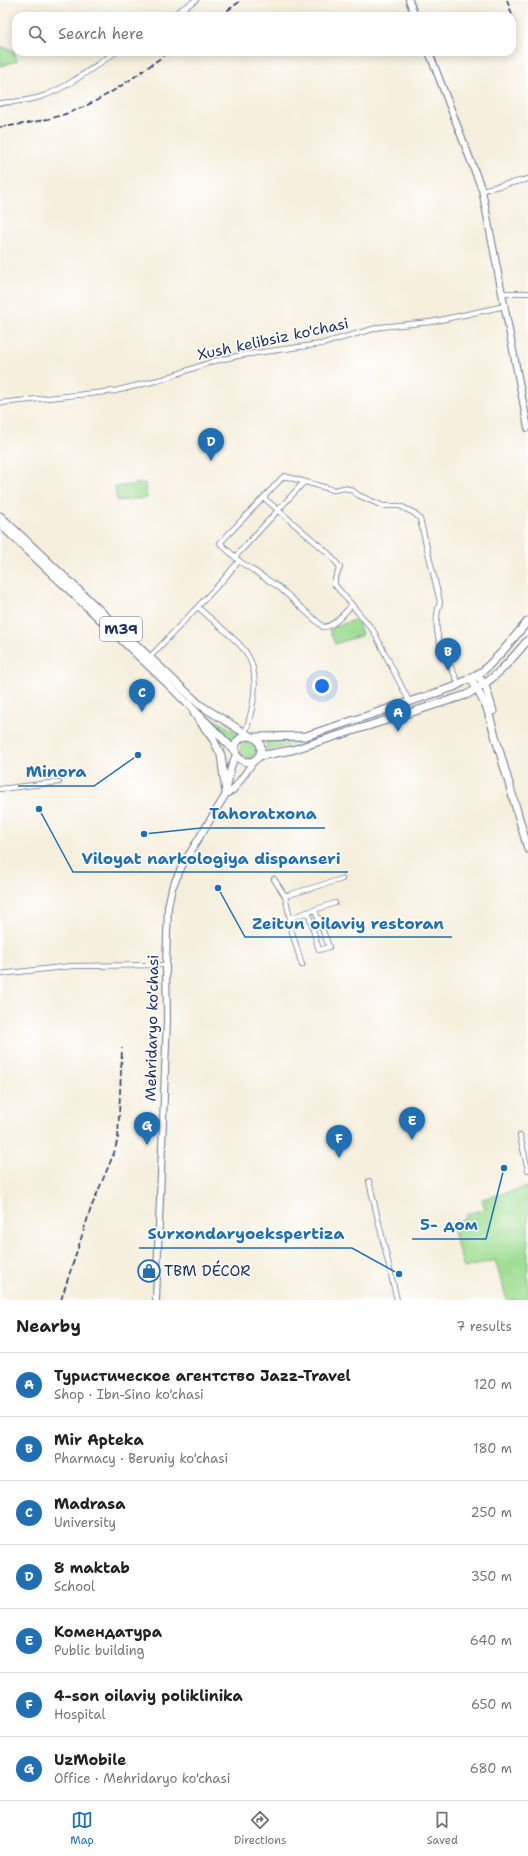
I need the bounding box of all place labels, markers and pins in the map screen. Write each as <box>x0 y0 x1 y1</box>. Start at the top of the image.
pin: D <box>198 428 224 461</box>
pin: B <box>435 638 461 671</box>
pin: C <box>129 679 155 712</box>
pin: A <box>385 699 411 732</box>
callout: Minora <box>18 758 94 786</box>
callout: Tahoratxona <box>201 800 325 828</box>
callout: Viloyat narkologiya dispanseri <box>73 844 348 872</box>
callout: Zeitun oilaviy restoran <box>245 909 452 937</box>
pin: E <box>399 1107 425 1140</box>
pin: G <box>134 1112 160 1145</box>
pin: F <box>326 1125 352 1158</box>
callout: 5- дом <box>412 1211 486 1239</box>
callout: Surxondaryoekspertiza <box>139 1220 352 1248</box>
shop icon: TBM DÉCOR <box>136 1258 162 1284</box>
place label: TBM DÉCOR <box>164 1260 251 1281</box>

